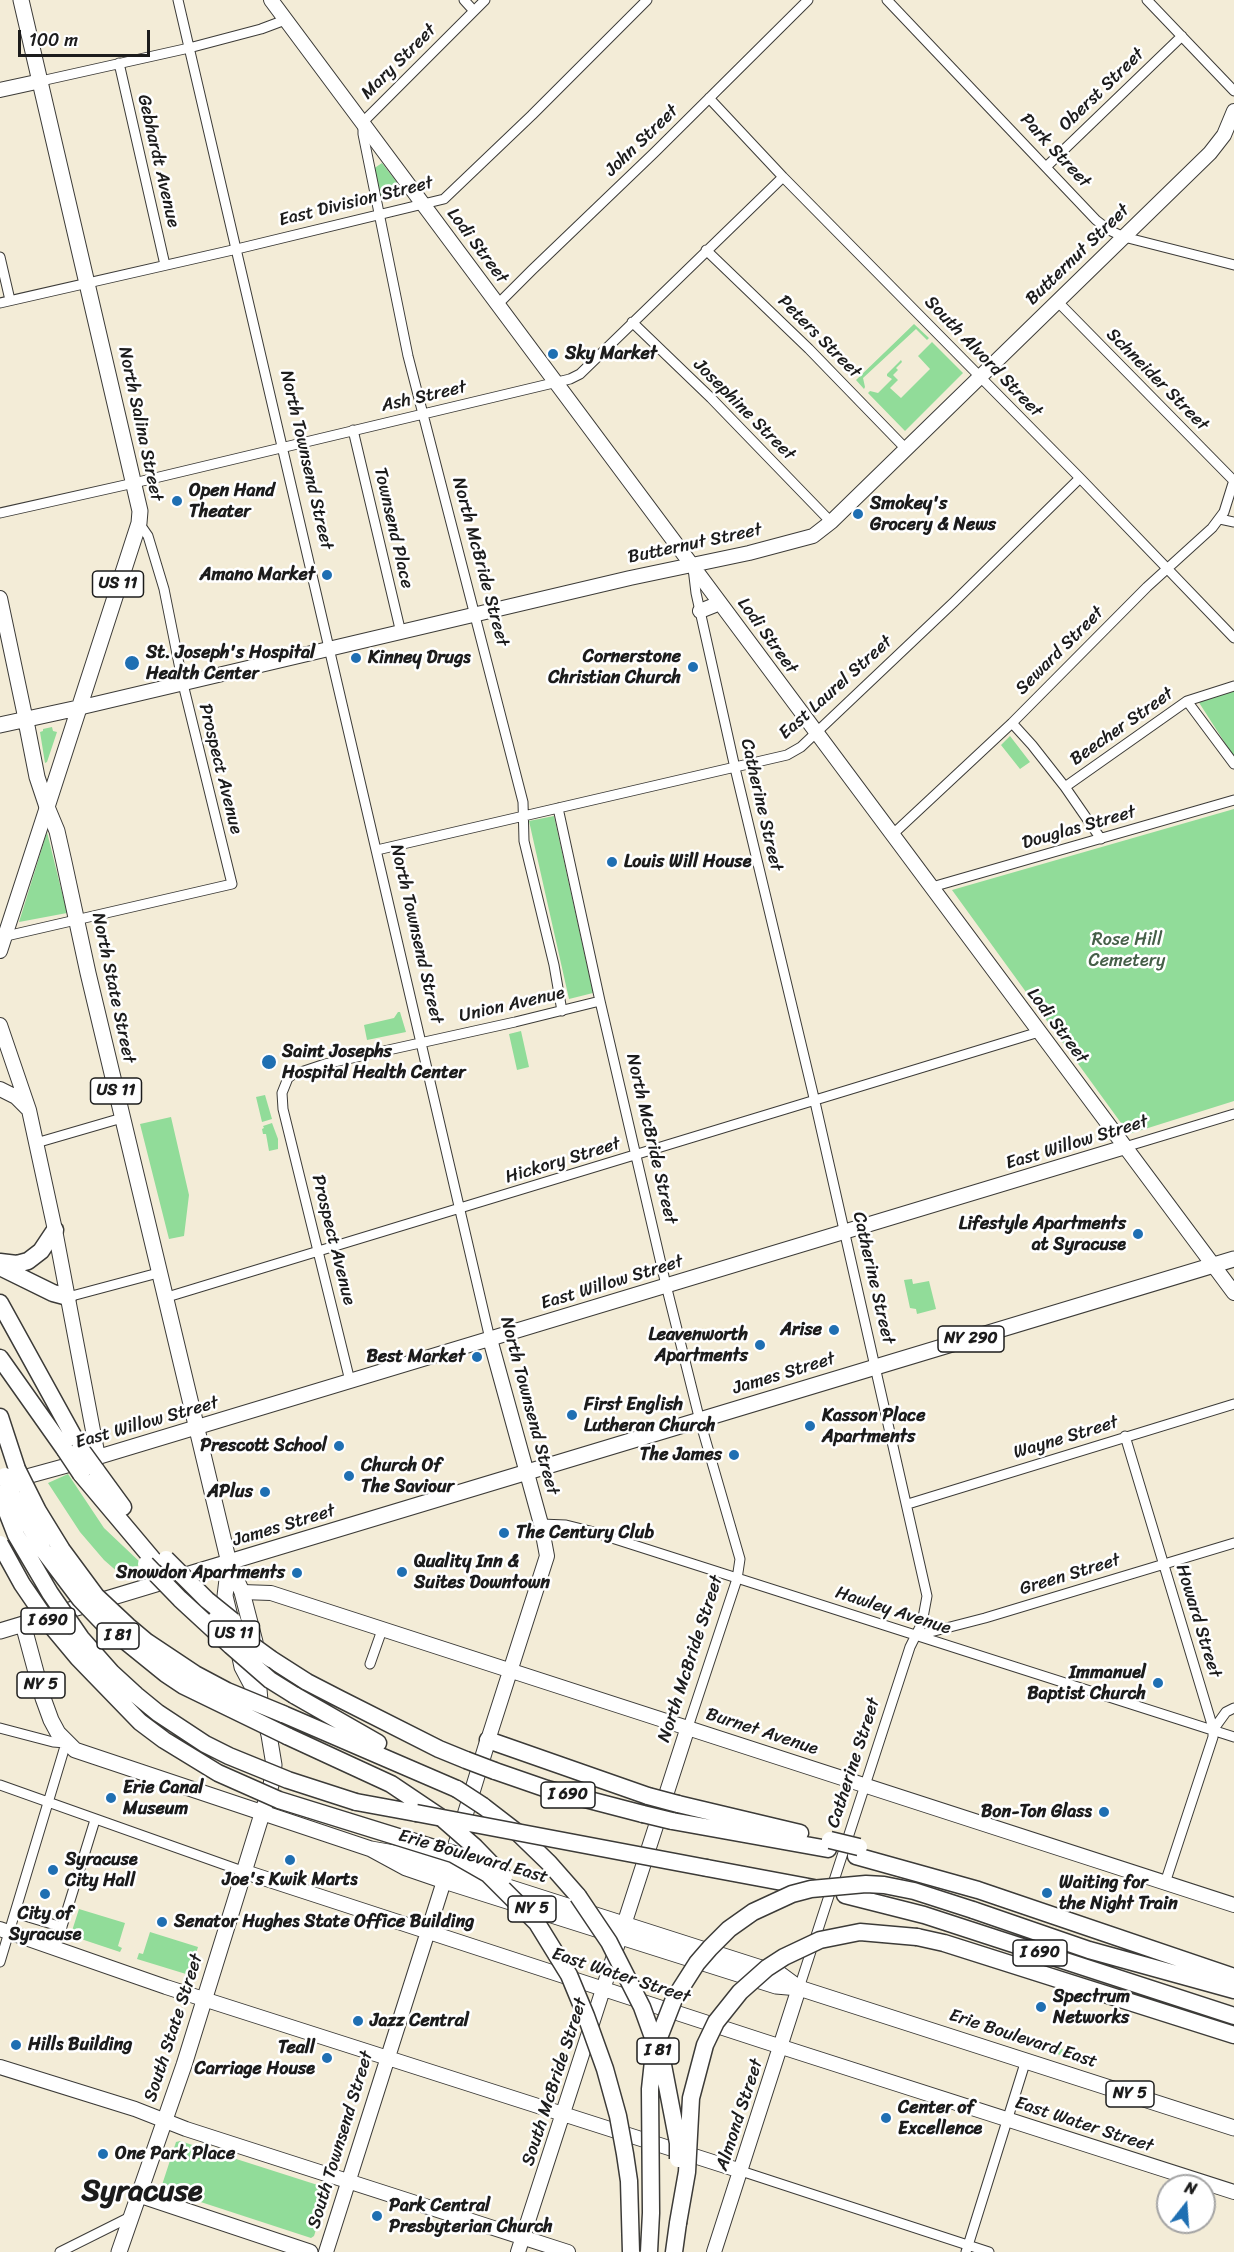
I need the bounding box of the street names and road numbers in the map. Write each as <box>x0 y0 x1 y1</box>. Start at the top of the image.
street label: Mary Street <box>357 20 441 104</box>
street label: Oberst Street <box>1055 44 1149 136</box>
street label: Gebhardt Avenue <box>132 92 184 230</box>
street label: John Street <box>601 101 683 181</box>
street label: Park Street <box>1015 109 1095 193</box>
street label: East Division Street <box>277 172 435 232</box>
street label: Butternut Street <box>1022 200 1134 310</box>
street label: Lodi Street <box>442 204 512 288</box>
street label: Peters Street <box>773 291 865 383</box>
street label: South Alvord Street <box>920 292 1046 422</box>
street label: Schneider Street <box>1101 324 1213 436</box>
street label: North Salina Street <box>113 345 167 503</box>
street label: Josephine Street <box>689 355 799 465</box>
street label: North Townsend Street <box>275 368 337 552</box>
street label: Ash Street <box>379 377 469 417</box>
street label: Townsend Place <box>369 465 417 591</box>
street label: North McBride Street <box>447 475 513 649</box>
street label: Butternut Street <box>626 519 764 569</box>
road number: US 11 <box>92 571 144 597</box>
street label: Lodi Street <box>732 594 802 678</box>
street label: Seward Street <box>1011 602 1109 700</box>
street label: East Laurel Street <box>775 631 897 745</box>
street label: Beecher Street <box>1066 683 1178 771</box>
street label: Prospect Avenue <box>193 702 247 836</box>
street label: Catherine Street <box>735 737 787 873</box>
street label: Douglas Street <box>1020 801 1138 855</box>
street label: North Townsend Street <box>385 842 447 1026</box>
street label: North State Street <box>87 911 139 1065</box>
street label: Union Avenue <box>457 982 567 1028</box>
street label: Lodi Street <box>1022 984 1092 1068</box>
street label: North McBride Street <box>621 1052 681 1226</box>
road number: US 11 <box>90 1078 142 1104</box>
street label: East Willow Street <box>1003 1111 1151 1175</box>
street label: Hickory Street <box>503 1133 623 1189</box>
street label: Prospect Avenue <box>306 1173 360 1307</box>
street label: Catherine Street <box>847 1210 899 1346</box>
street label: East Willow Street <box>538 1251 686 1315</box>
street label: North Townsend Street <box>495 1315 563 1497</box>
road number: NY 290 <box>938 1326 1004 1352</box>
street label: James Street <box>730 1348 838 1400</box>
street label: East Willow Street <box>73 1392 221 1454</box>
street label: Wayne Street <box>1011 1412 1121 1464</box>
street label: James Street <box>230 1500 338 1552</box>
street label: Green Street <box>1017 1549 1123 1601</box>
street label: Howard Street <box>1171 1562 1225 1680</box>
street label: North McBride Street <box>654 1573 728 1745</box>
street label: Hawley Avenue <box>833 1582 953 1640</box>
road number: I 690 <box>21 1608 75 1634</box>
road number: US 11 <box>208 1621 260 1647</box>
road number: I 81 <box>97 1623 139 1649</box>
road number: NY 5 <box>17 1672 65 1698</box>
street label: Catherine Street <box>823 1695 885 1831</box>
street label: Burnet Avenue <box>703 1704 821 1760</box>
road number: I 690 <box>541 1782 595 1808</box>
street label: Erie Boulevard East <box>396 1825 550 1889</box>
road number: NY 5 <box>508 1896 556 1922</box>
road number: I 690 <box>1013 1940 1067 1966</box>
street label: East Water Street <box>549 1943 693 2009</box>
street label: South State Street <box>140 1951 208 2105</box>
street label: South McBride Street <box>518 1995 592 2169</box>
street label: Erie Boulevard East <box>946 2005 1100 2073</box>
road number: I 81 <box>637 2038 679 2064</box>
street label: South Townsend Street <box>304 2049 378 2231</box>
street label: Almond Street <box>712 2056 768 2174</box>
road number: NY 5 <box>1106 2081 1154 2107</box>
street label: East Water Street <box>1012 2092 1156 2158</box>

